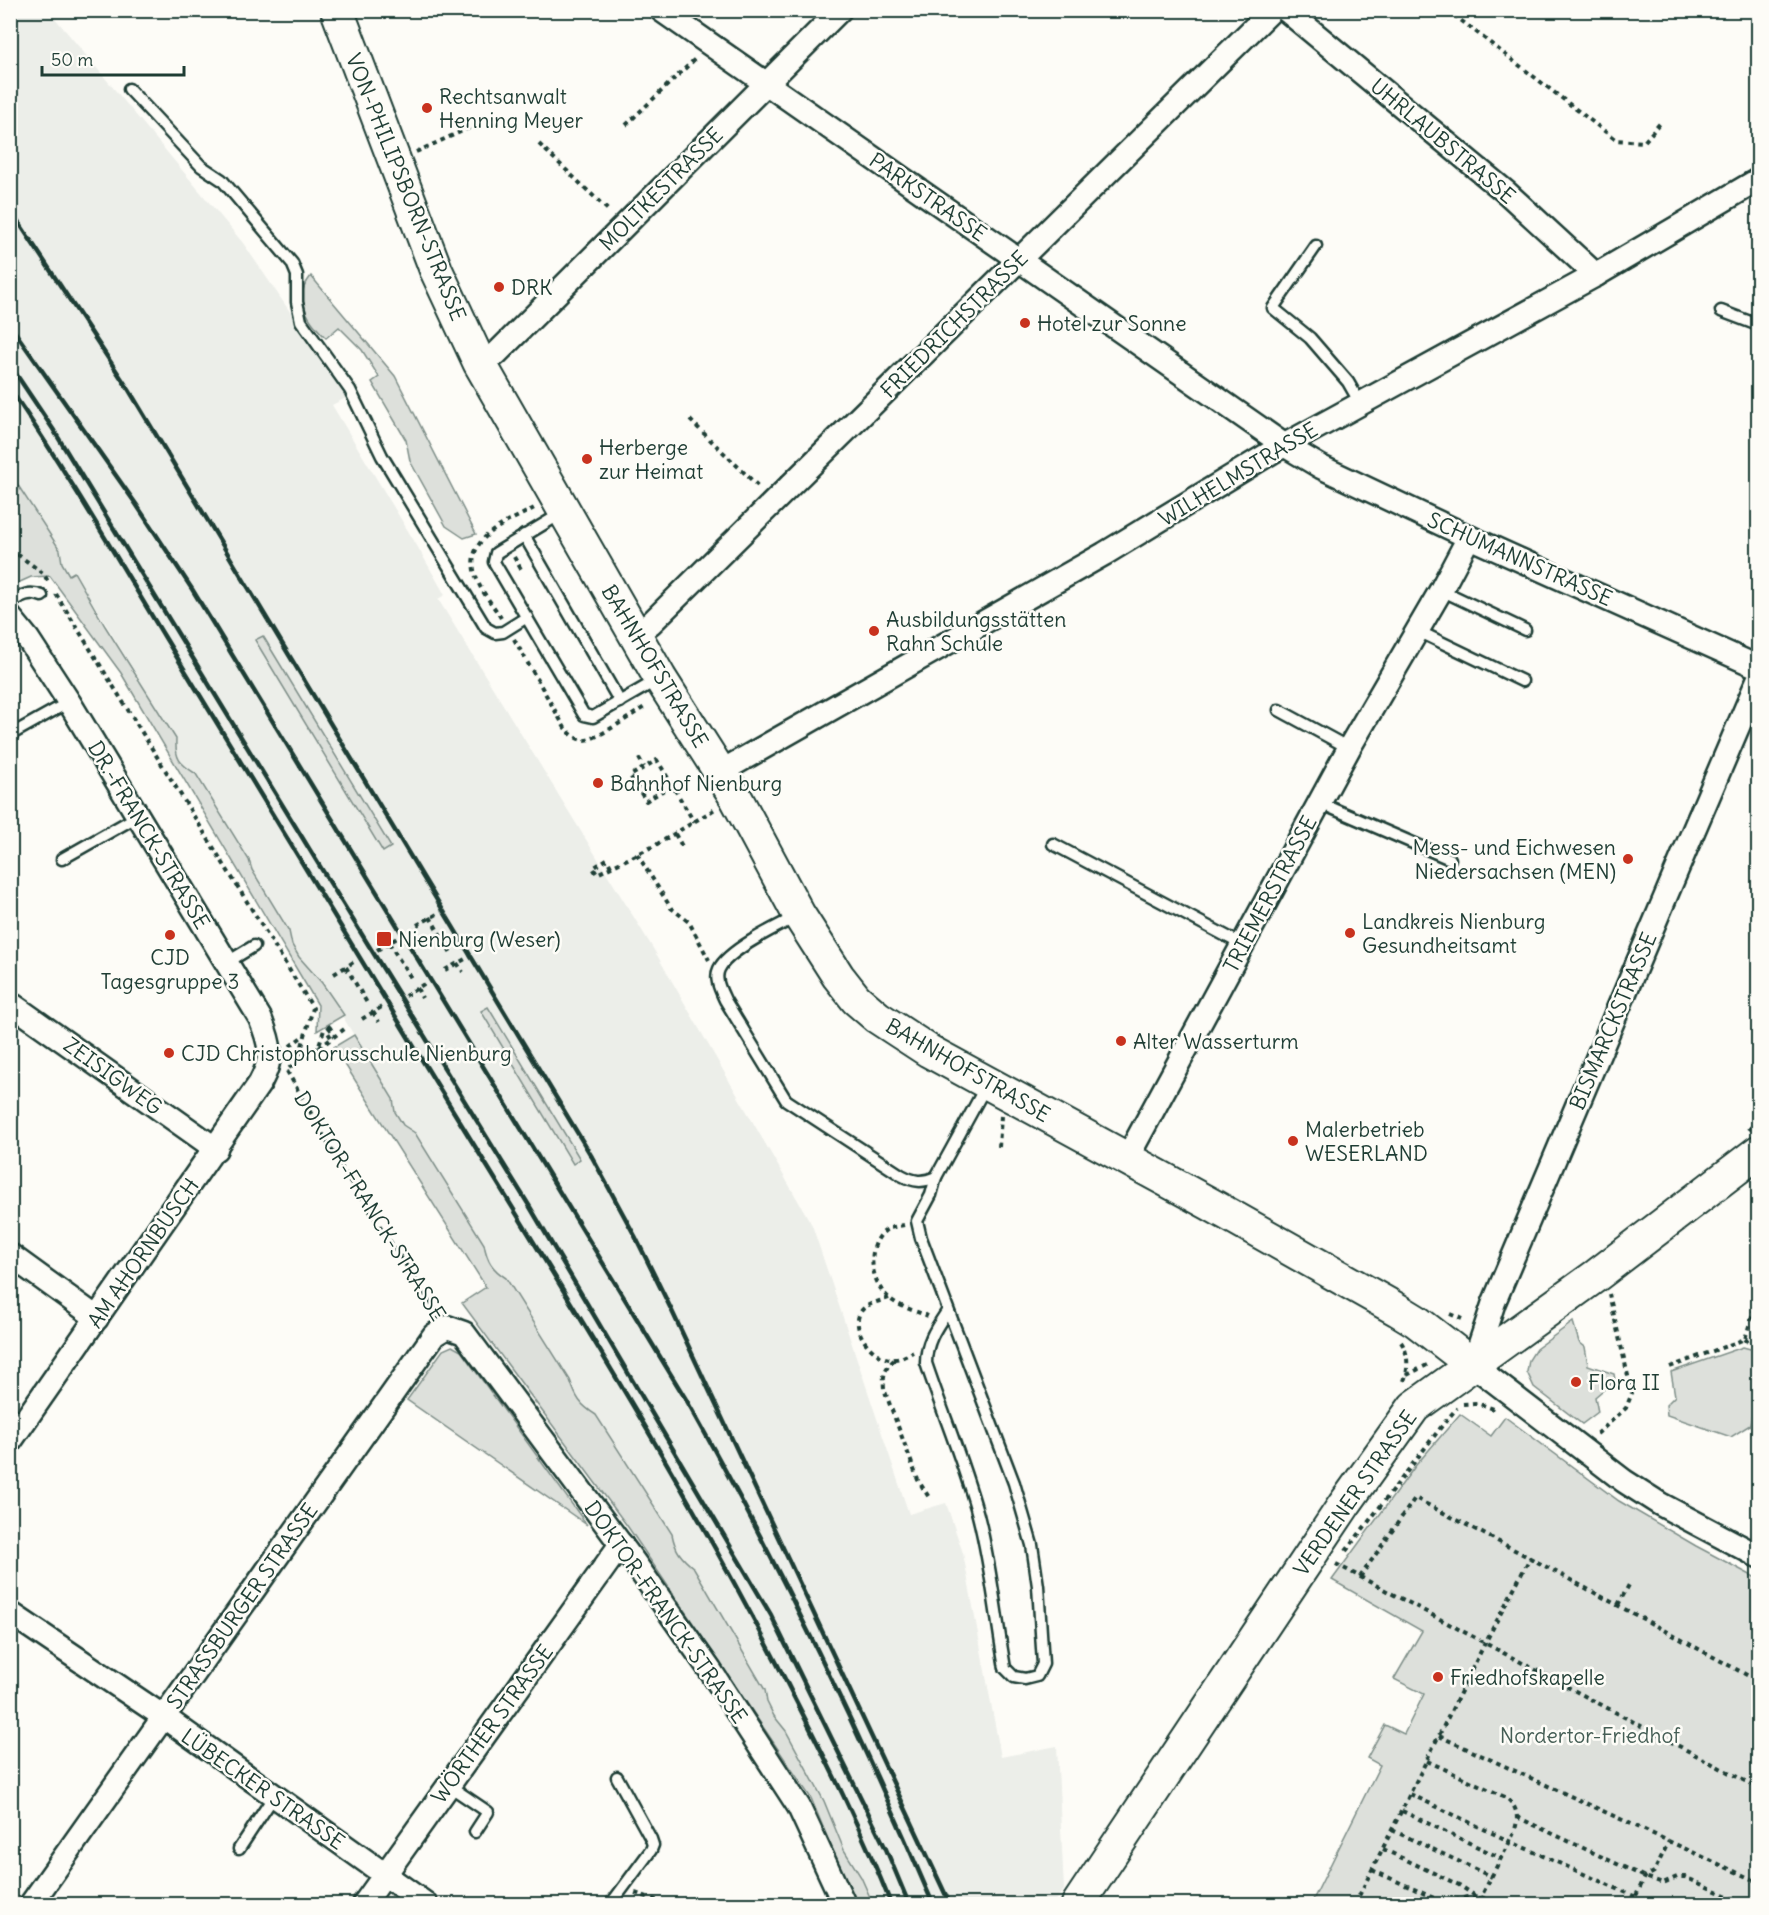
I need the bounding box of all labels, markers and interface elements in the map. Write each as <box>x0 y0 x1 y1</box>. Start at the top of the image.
scale bar <box>42 39 184 77</box>
text: 50 m <box>51 48 93 71</box>
street label: VON-PHILIPSBORN-STRASSE <box>340 49 472 325</box>
street label: UHRLAUBSTRASSE <box>1365 72 1521 210</box>
place label: Rechtsanwalt Henning Meyer <box>439 83 584 134</box>
marker: Rechtsanwalt Henning Meyer <box>420 101 434 115</box>
street label: MOLTKESTRASSE <box>593 121 729 257</box>
street label: PARKSTRASSE <box>864 147 992 247</box>
street label: FRIEDRICHSTRASSE <box>875 245 1033 403</box>
place label: DRK <box>511 274 552 301</box>
marker: DRK <box>492 280 506 294</box>
place label: Hotel zur Sonne <box>1037 310 1187 337</box>
marker: Hotel zur Sonne <box>1018 316 1032 330</box>
street label: WILHELMSTRASSE <box>1154 416 1322 532</box>
place label: Herberge zur Heimat <box>599 434 703 485</box>
marker: Herberge zur Heimat <box>580 452 594 466</box>
street label: SCHUMANNSTRASSE <box>1423 506 1617 612</box>
street label: BAHNHOFSTRASSE <box>596 580 714 752</box>
place label: Ausbildungsstätten Rahn Schule <box>886 606 1066 657</box>
marker: Ausbildungsstätten Rahn Schule <box>867 624 881 638</box>
street label: DR.-FRANCK-STRASSE <box>82 736 216 934</box>
place label: Bahnhof Nienburg <box>610 770 782 797</box>
marker: Bahnhof Nienburg <box>591 776 605 790</box>
street label: TRIEMERSTRASSE <box>1217 811 1323 977</box>
place label: Mess- und Eichwesen Niedersachsen (MEN) <box>1413 834 1616 885</box>
marker: Mess- und Eichwesen Niedersachsen (MEN) <box>1621 852 1635 866</box>
place label: Landkreis Nienburg Gesundheitsamt <box>1362 908 1546 959</box>
place label: Nienburg (Weser) <box>398 926 561 953</box>
marker: Landkreis Nienburg Gesundheitsamt <box>1343 926 1357 940</box>
marker: CJD Tagesgruppe 3 <box>163 928 177 942</box>
street label: BISMARCKSTRASSE <box>1563 928 1663 1114</box>
marker: Nienburg (Weser) <box>375 930 393 948</box>
place label: CJD Tagesgruppe 3 <box>101 944 239 995</box>
street label: BAHNHOFSTRASSE <box>881 1012 1055 1128</box>
place label: Alter Wasserturm <box>1133 1028 1299 1055</box>
street label: ZEISIGWEG <box>58 1031 168 1121</box>
marker: Alter Wasserturm <box>1114 1034 1128 1048</box>
place label: CJD Christophorusschule Nienburg <box>181 1040 512 1067</box>
marker: CJD Christophorusschule Nienburg <box>162 1046 176 1060</box>
street label: DOKTOR-FRANCK-STRASSE <box>288 1086 452 1326</box>
place label: Malerbetrieb WESERLAND <box>1305 1116 1428 1167</box>
marker: Malerbetrieb WESERLAND <box>1286 1134 1300 1148</box>
street label: AM AHORNBUSCH <box>81 1173 205 1333</box>
place label: Flora II <box>1588 1369 1660 1396</box>
marker: Flora II <box>1569 1375 1583 1389</box>
street label: VERDENER STRASSE <box>1288 1405 1422 1581</box>
street label: DOKTOR-FRANCK-STRASSE <box>579 1495 753 1729</box>
street label: STRASSBURGER STRASSE <box>161 1498 323 1714</box>
street label: WÖRTHER STRASSE <box>425 1639 559 1809</box>
place label: Friedhofskapelle <box>1450 1664 1605 1691</box>
marker: Friedhofskapelle <box>1431 1670 1445 1684</box>
street label: LÜBECKER STRASSE <box>176 1722 350 1856</box>
park label: Nordertor-Friedhof <box>1500 1722 1681 1749</box>

